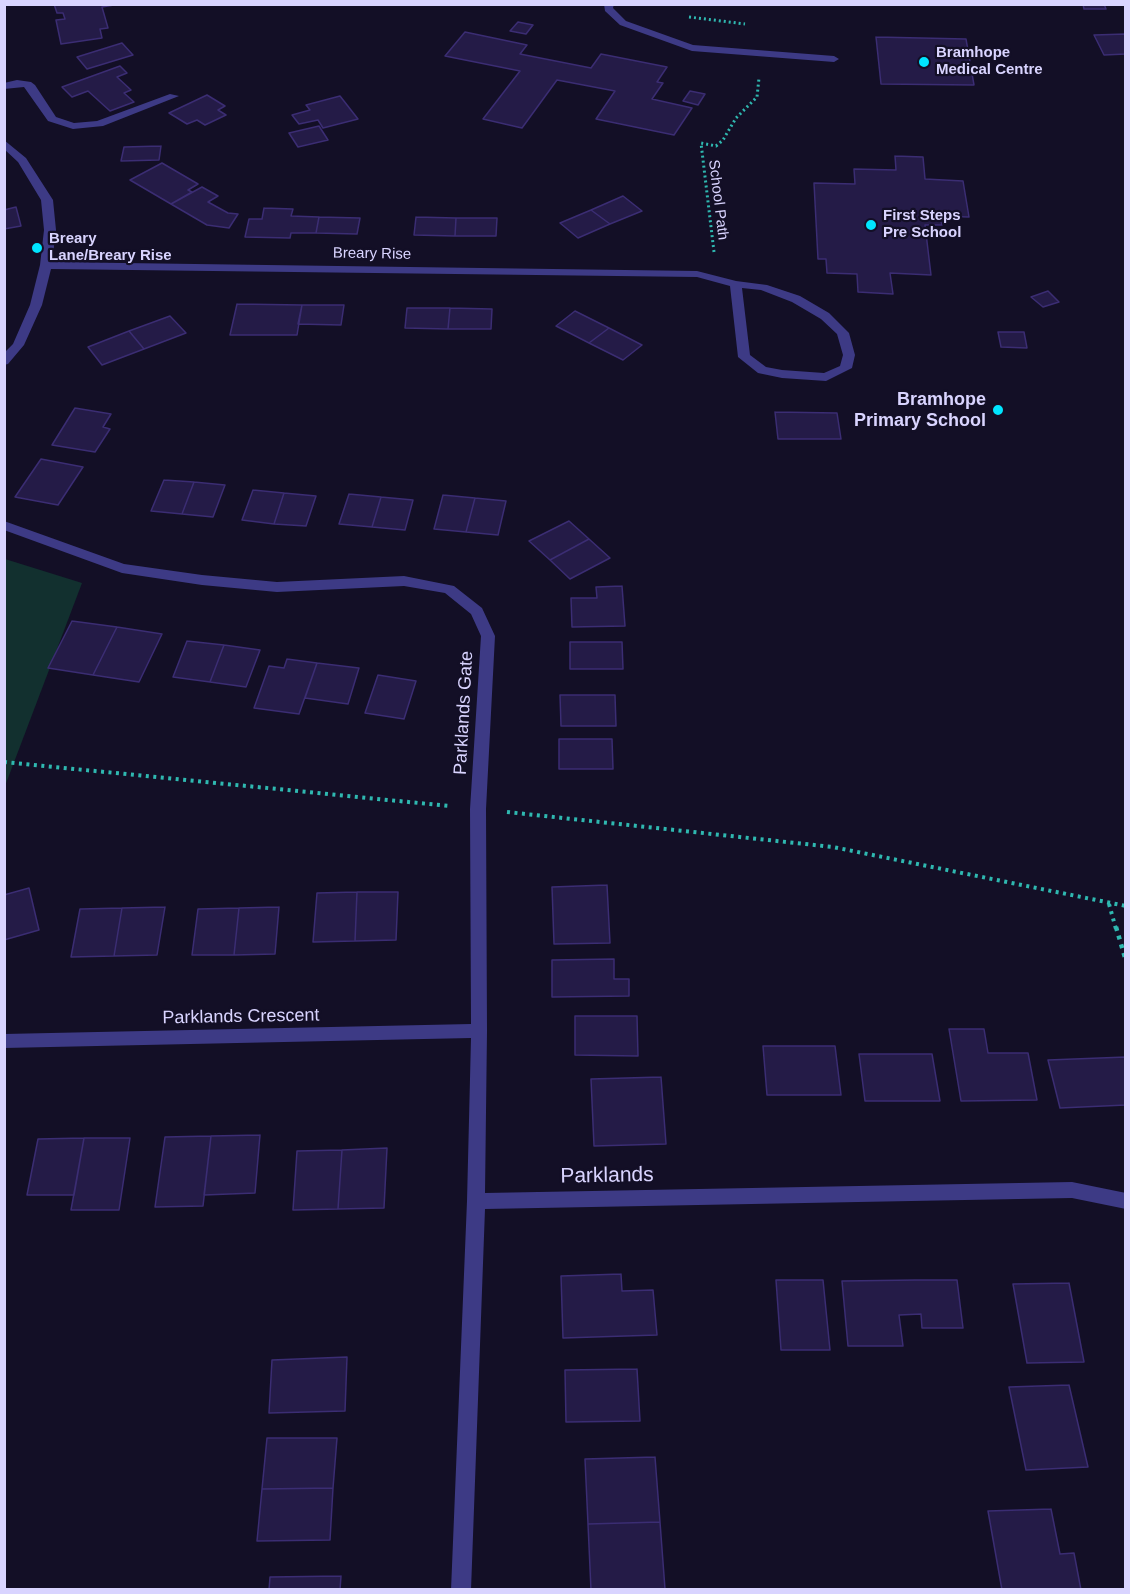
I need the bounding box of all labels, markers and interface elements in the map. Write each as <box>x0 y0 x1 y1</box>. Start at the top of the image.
place label: Bramhope Medical Centre <box>936 44 1043 79</box>
marker: Bramhope Medical Centre <box>917 55 931 69</box>
street label: School Path <box>704 159 732 241</box>
place label: First Steps Pre School <box>883 207 961 242</box>
marker: First Steps Pre School <box>864 218 878 232</box>
place label: Breary Lane/Breary Rise <box>49 230 172 265</box>
marker: Breary Lane/Breary Rise <box>30 241 44 255</box>
street label: Breary Rise <box>333 244 411 264</box>
place label: Bramhope Primary School <box>854 389 986 432</box>
marker: Bramhope Primary School <box>991 403 1005 417</box>
street label: Parklands Gate <box>450 650 478 776</box>
street label: Parklands Crescent <box>162 1005 320 1029</box>
street label: Parklands <box>560 1163 654 1189</box>

